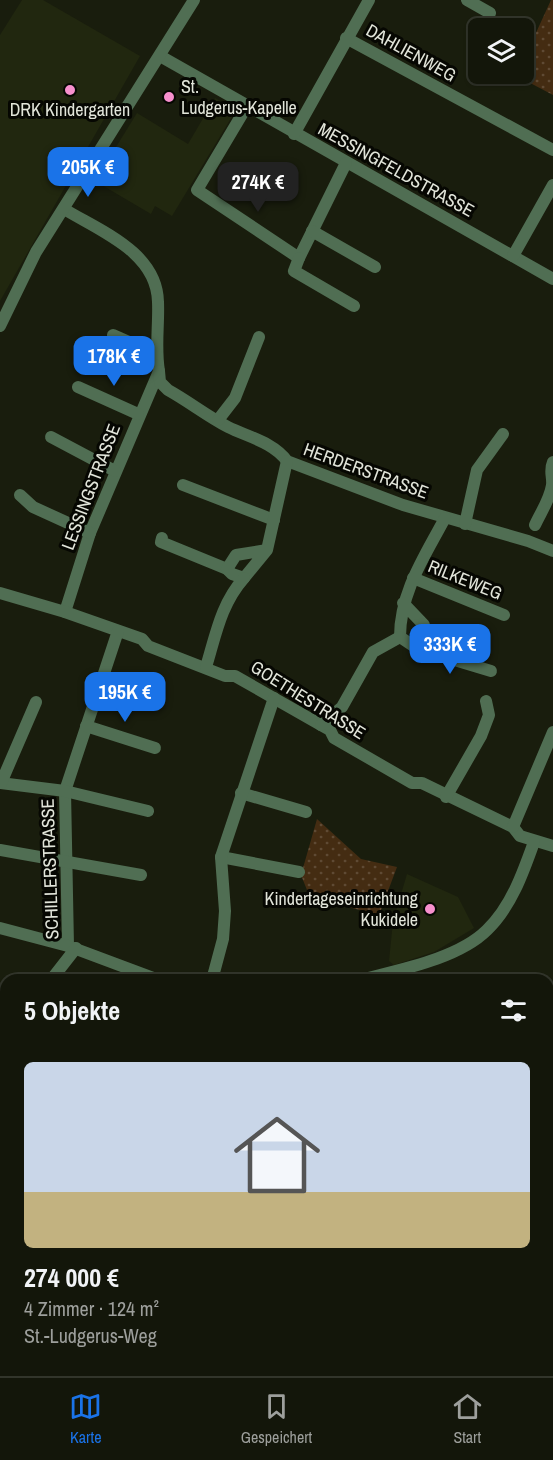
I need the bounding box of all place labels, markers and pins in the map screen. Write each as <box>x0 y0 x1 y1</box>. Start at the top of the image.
place label: St. Ludgerus-Kapelle <box>181 74 297 120</box>
marker: DRK Kindergarten <box>63 83 77 97</box>
marker: St. Ludgerus-Kapelle <box>162 90 176 104</box>
place label: DRK Kindergarten <box>10 97 130 122</box>
pin: 205K € <box>39 147 137 198</box>
pin: 274K € <box>209 162 307 213</box>
pin: 178K € <box>65 336 163 387</box>
pin: 333K € <box>401 624 499 675</box>
pin: 195K € <box>76 672 174 723</box>
place label: Kindertageseinrichtung Kukidele <box>265 886 419 932</box>
marker: Kindertageseinrichtung Kukidele <box>423 902 437 916</box>

